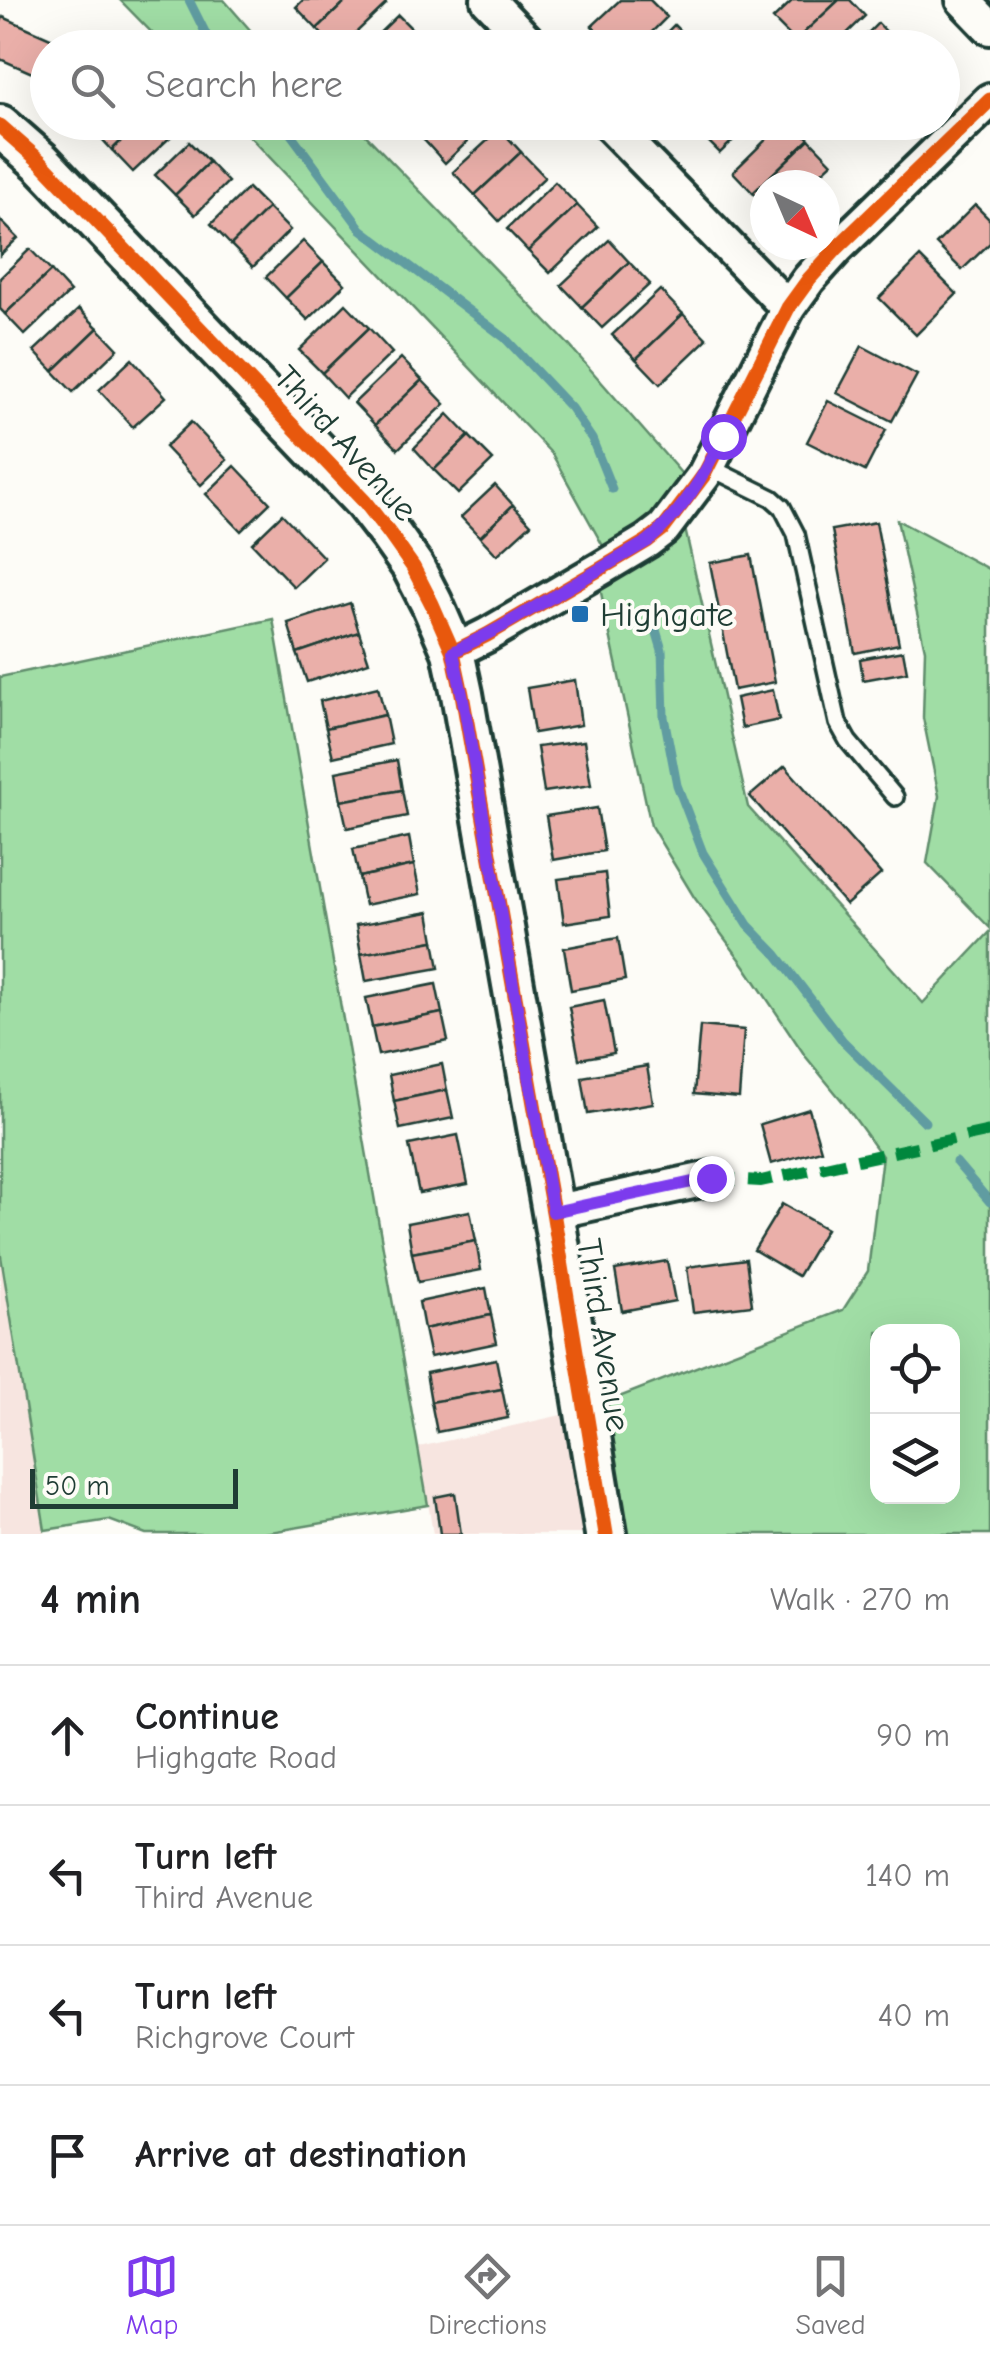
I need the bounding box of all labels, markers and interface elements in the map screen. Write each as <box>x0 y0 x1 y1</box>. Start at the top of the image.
search box <box>30 30 960 140</box>
icon: search <box>65 58 120 113</box>
text: Search here <box>145 63 343 107</box>
north arrow <box>750 170 840 260</box>
street label: Third Avenue <box>265 357 426 529</box>
route start <box>701 414 747 460</box>
place label: Highgate <box>600 594 734 635</box>
marker: Highgate <box>569 603 591 625</box>
route end <box>689 1156 735 1202</box>
street label: Third Avenue <box>568 1236 639 1434</box>
map controls <box>870 1324 960 1504</box>
button: locate <box>870 1324 960 1414</box>
button: layers <box>870 1414 960 1504</box>
scale bar <box>30 1464 238 1508</box>
text: 50 m <box>45 1470 110 1502</box>
text: 4 min <box>40 1575 141 1624</box>
text: Walk · 270 m <box>770 1581 950 1618</box>
text: Continue <box>135 1695 279 1739</box>
icon: ahead <box>40 1708 95 1763</box>
text: 90 m <box>876 1717 950 1754</box>
text: Highgate Road <box>135 1739 337 1776</box>
text: Turn left <box>135 1835 276 1879</box>
icon: left <box>40 1848 95 1903</box>
text: 140 m <box>865 1857 950 1894</box>
text: Third Avenue <box>135 1879 313 1916</box>
text: Turn left <box>135 1975 276 2019</box>
icon: left <box>40 1988 95 2043</box>
text: 40 m <box>878 1997 950 2034</box>
text: Richgrove Court <box>135 2019 354 2056</box>
icon: arrive <box>40 2128 95 2183</box>
text: Arrive at destination <box>135 2133 467 2177</box>
tab: Map <box>124 2249 179 2341</box>
tab: Directions <box>428 2249 547 2341</box>
tab: Saved <box>796 2249 866 2341</box>

